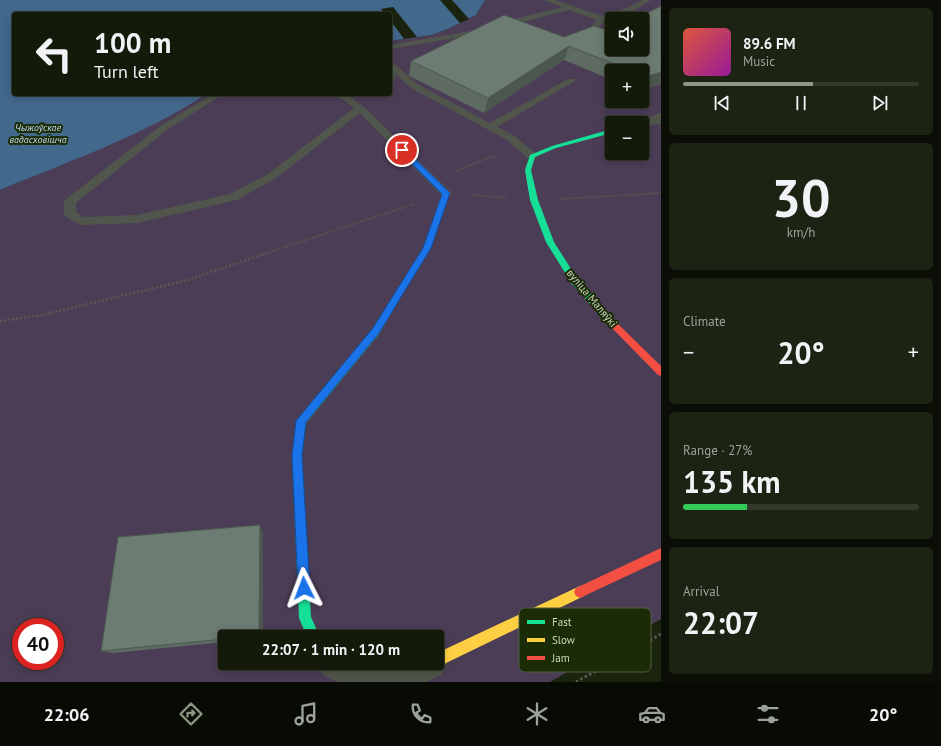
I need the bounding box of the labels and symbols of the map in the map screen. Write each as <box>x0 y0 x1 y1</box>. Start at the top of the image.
water label: Чыжоўскае вадасховішча <box>9 121 67 146</box>
pin <box>385 133 419 167</box>
street label: вуліца Маляўкі <box>564 266 620 330</box>
position arrow <box>283 567 325 609</box>
legend <box>519 608 651 672</box>
text: Fast <box>552 615 572 629</box>
speed limit sign: 40 <box>12 618 64 670</box>
text: Slow <box>552 633 575 647</box>
text: Jam <box>551 651 570 665</box>

